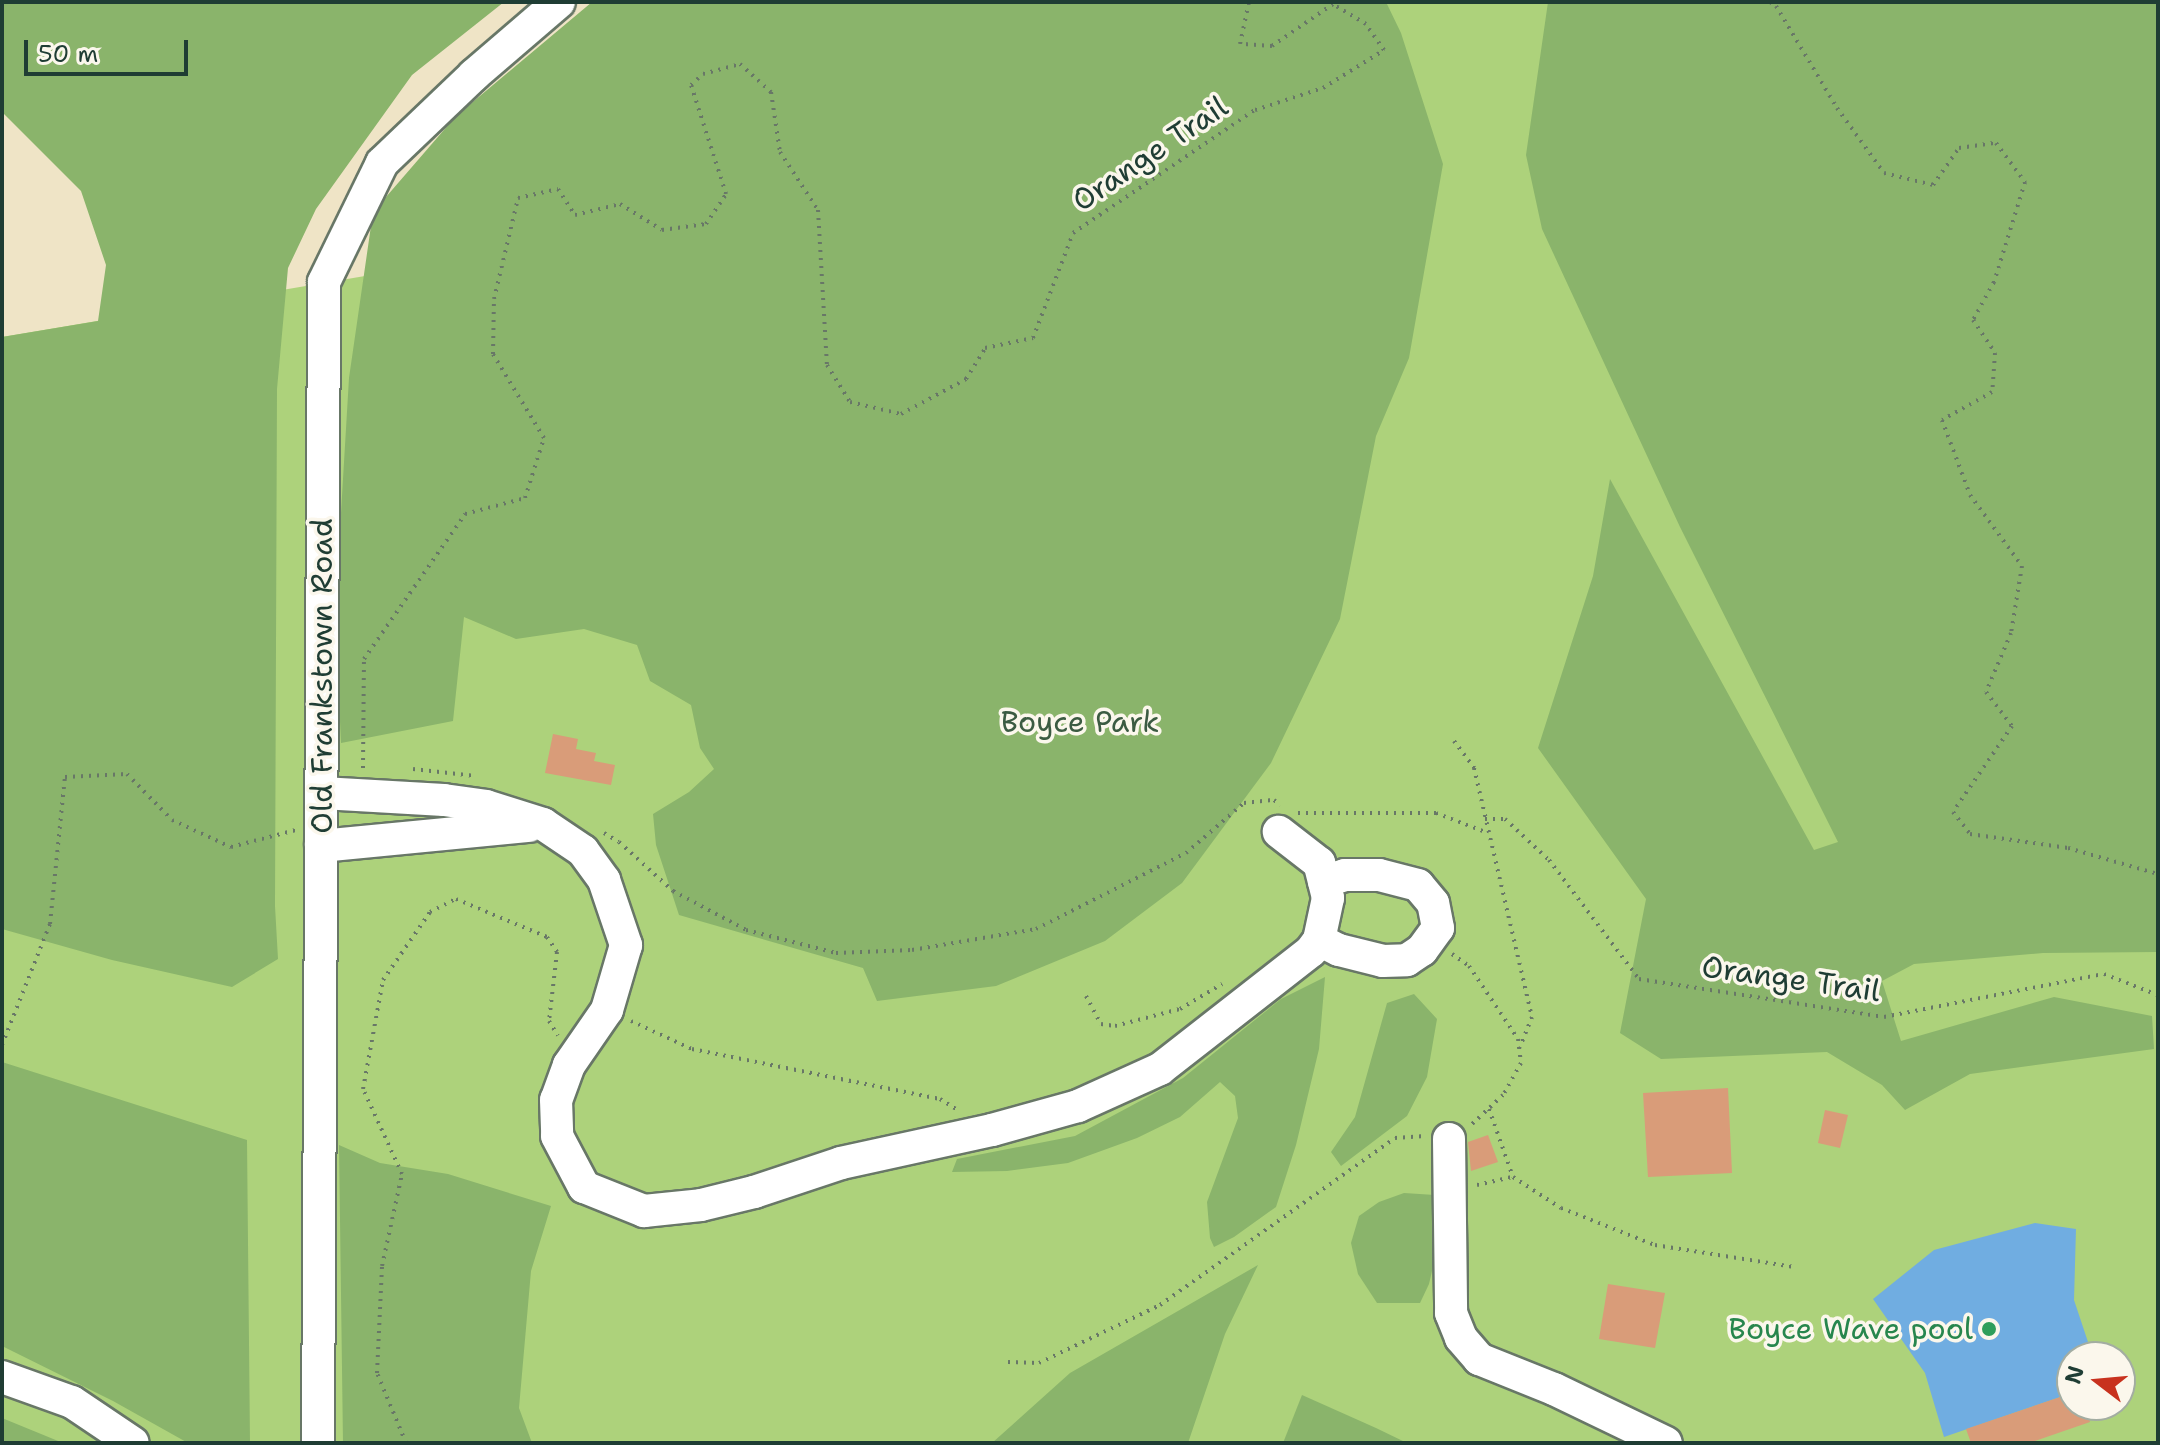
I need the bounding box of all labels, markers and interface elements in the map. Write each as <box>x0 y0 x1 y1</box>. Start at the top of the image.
scale bar <box>28 24 192 74</box>
text: 50 m <box>38 38 98 70</box>
street label: Orange Trail <box>1065 89 1235 219</box>
street label: Old Frankstown Road <box>304 518 340 834</box>
park label: Boyce Park <box>1001 704 1159 740</box>
street label: Orange Trail <box>1699 949 1883 1009</box>
place label: Boyce Wave pool <box>1728 1311 1973 1347</box>
marker: Boyce Wave pool <box>1980 1320 1998 1338</box>
north arrow <box>2056 1341 2136 1421</box>
text: N <box>2058 1362 2091 1387</box>

